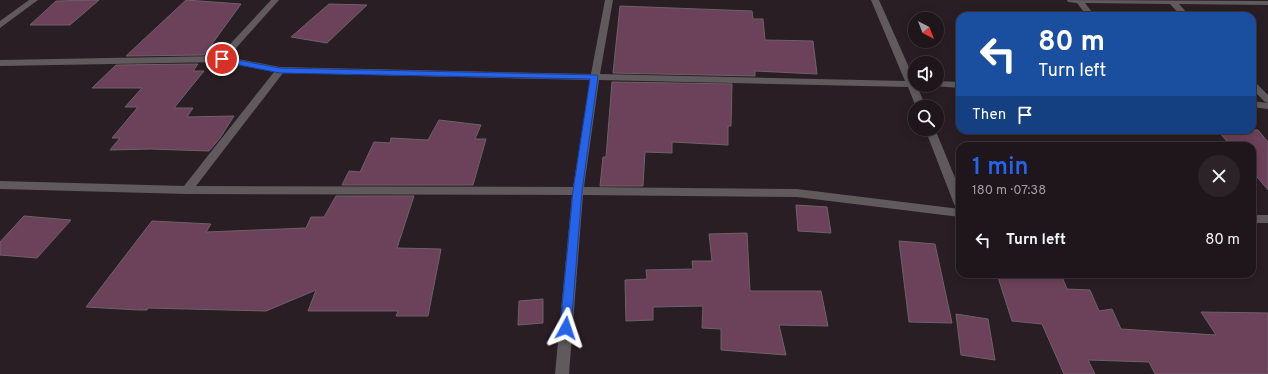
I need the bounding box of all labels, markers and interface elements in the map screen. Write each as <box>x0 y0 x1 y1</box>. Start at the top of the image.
north arrow <box>908 12 944 48</box>
map controls <box>908 12 944 136</box>
text: 80 m <box>1038 25 1105 61</box>
icon: left <box>972 28 1024 80</box>
pin <box>205 42 239 76</box>
icon: arrive <box>211 48 233 70</box>
button: sound <box>908 56 944 92</box>
text: Turn left <box>1038 60 1106 83</box>
button: search <box>908 100 944 136</box>
icon: arrive <box>1014 104 1036 126</box>
text: Then <box>972 106 1006 125</box>
text: 1 min <box>972 153 1029 183</box>
button: close <box>1198 155 1240 197</box>
text: 180 m · 07:38 <box>972 183 1046 199</box>
icon: left <box>972 229 994 251</box>
text: Turn left <box>1006 231 1066 250</box>
text: 80 m <box>1205 231 1240 250</box>
position arrow <box>545 307 587 349</box>

